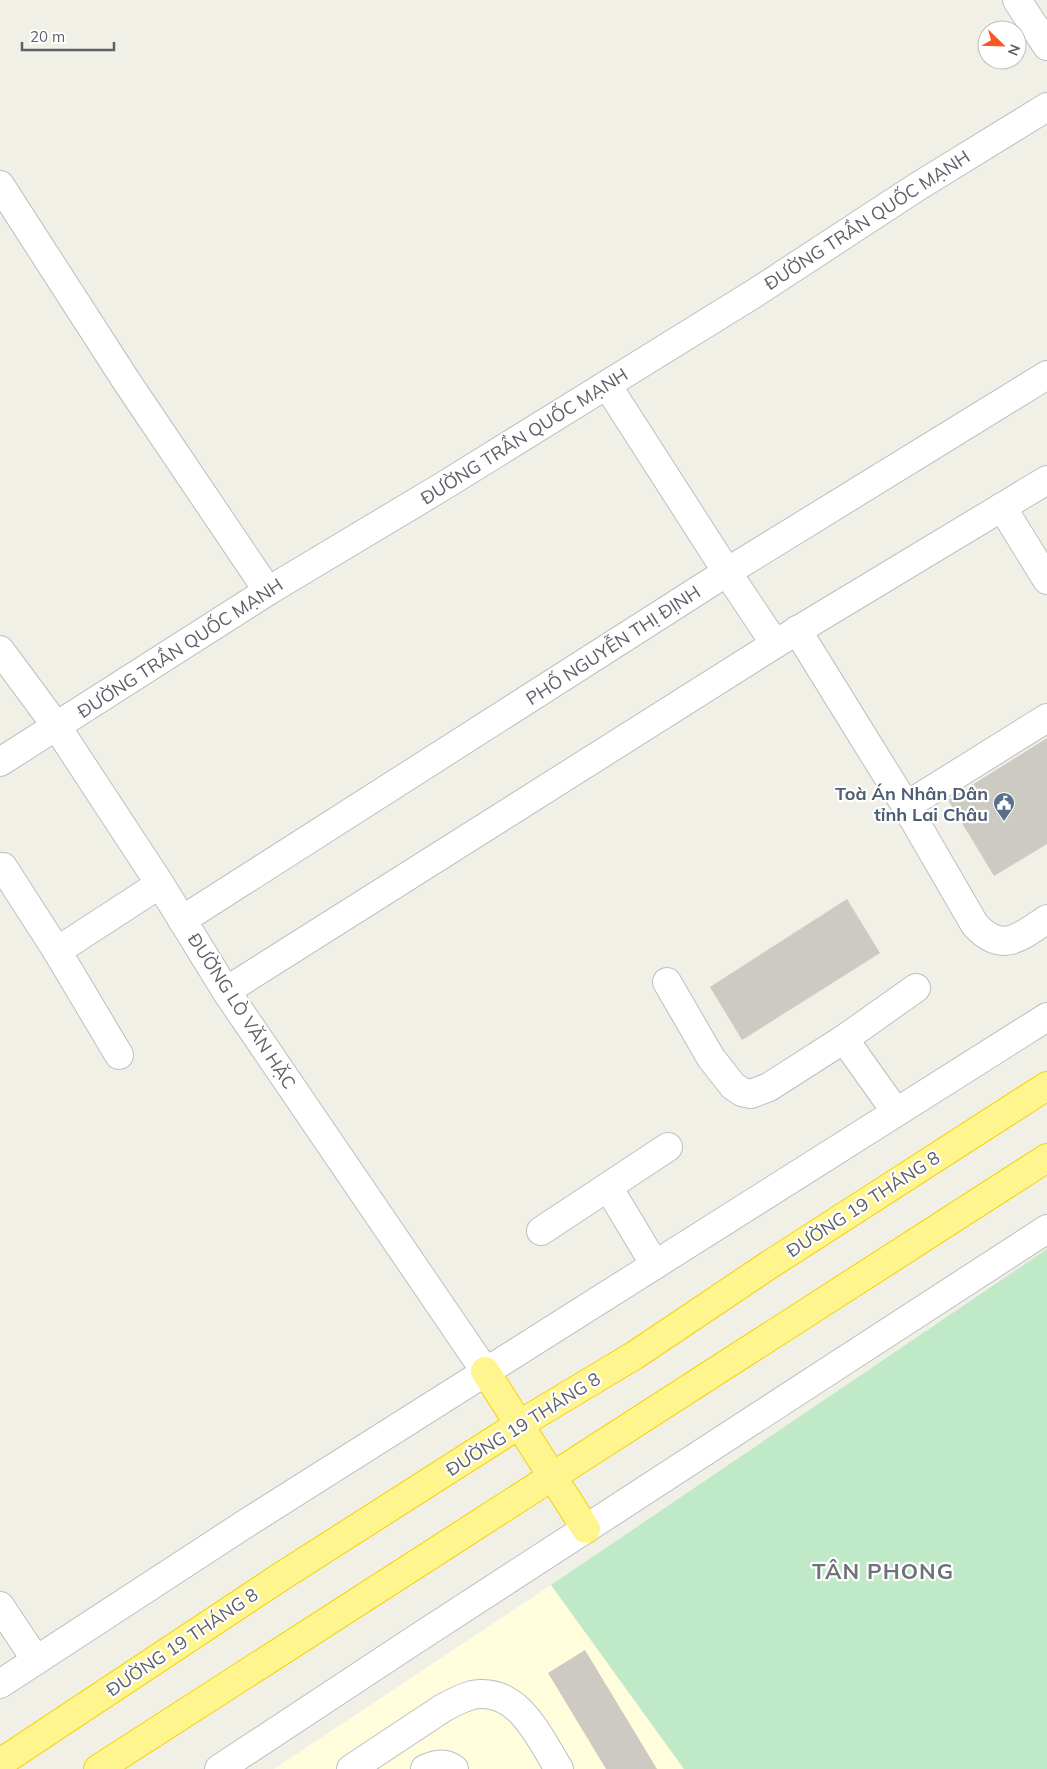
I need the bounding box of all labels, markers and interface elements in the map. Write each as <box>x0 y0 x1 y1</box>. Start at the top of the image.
scale bar <box>22 20 115 52</box>
north arrow <box>977 20 1027 70</box>
text: 20 m <box>30 27 65 46</box>
text: N <box>1004 42 1024 58</box>
street label: ĐƯỜNG TRẦN QUỐC MẠNH <box>760 145 974 295</box>
street label: ĐƯỜNG TRẦN QUỐC MẠNH <box>416 363 632 509</box>
street label: ĐƯỜNG TRẦN QUỐC MẠNH <box>73 573 287 723</box>
street label: PHỐ NGUYỄN THỊ ĐỊNH <box>522 580 704 710</box>
place label: Toà Án Nhân Dân tỉnh Lai Châu <box>835 782 988 826</box>
public building icon: Toà Án Nhân Dân tỉnh Lai Châu <box>992 791 1016 822</box>
street label: ĐƯỜNG LÒ VĂN HẶC <box>183 929 301 1093</box>
street label: ĐƯỜNG 19 THÁNG 8 <box>782 1146 944 1262</box>
street label: ĐƯỜNG 19 THÁNG 8 <box>441 1367 605 1481</box>
district label: TÂN PHONG <box>812 1557 954 1585</box>
street label: ĐƯỜNG 19 THÁNG 8 <box>102 1583 262 1701</box>

